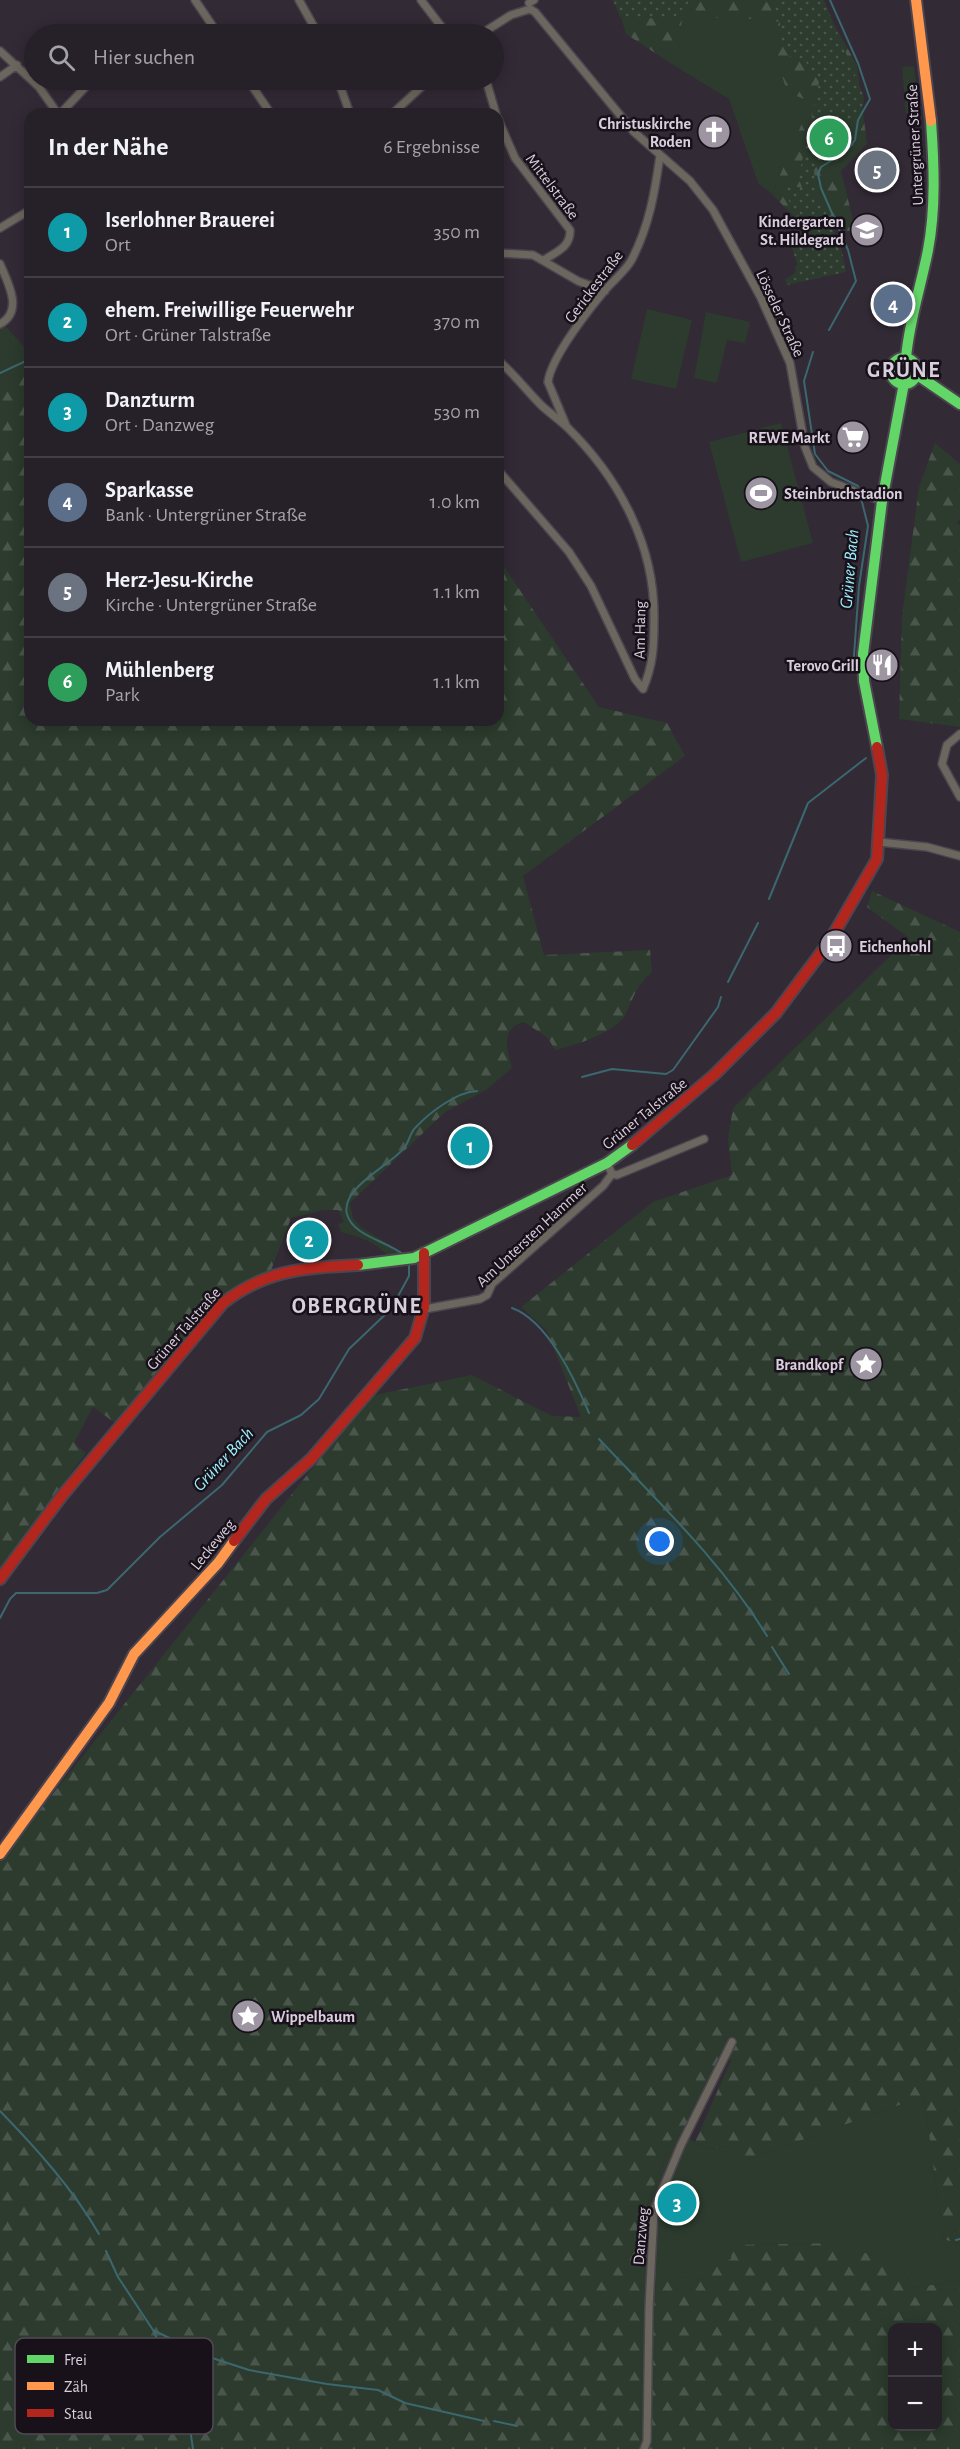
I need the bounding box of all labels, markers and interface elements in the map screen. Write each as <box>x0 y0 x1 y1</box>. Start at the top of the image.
search box <box>24 24 504 90</box>
icon: search <box>45 41 78 74</box>
text: Hier suchen <box>93 46 195 68</box>
street label: Untergrüner Straße <box>904 84 926 206</box>
church icon: Christuskirche Roden <box>696 114 732 150</box>
place label: Christuskirche Roden <box>599 116 691 150</box>
pin: 6 <box>810 116 848 160</box>
text: In der Nähe <box>48 134 168 160</box>
text: 6 Ergebnisse <box>383 137 480 157</box>
pin: 5 <box>858 148 896 192</box>
street label: Mittelstraße <box>522 151 582 222</box>
text: Iserlohner Brauerei <box>105 209 275 231</box>
school or university icon: Kindergarten St. Hildegard <box>849 212 885 248</box>
place label: Kindergarten St. Hildegard <box>758 214 845 248</box>
text: 1 <box>64 222 71 242</box>
text: 350 m <box>434 222 480 242</box>
text: Ort <box>105 235 131 255</box>
street label: Gerickestraße <box>562 247 626 326</box>
street label: Lösseler Straße <box>753 267 807 359</box>
pin: 4 <box>874 282 912 326</box>
text: ehem. Freiwillige Feuerwehr <box>105 299 354 321</box>
text: 2 <box>63 312 72 332</box>
text: 370 m <box>434 312 480 332</box>
text: Ort · Grüner Talstraße <box>105 325 271 345</box>
district label: GRÜNE <box>867 357 941 381</box>
text: Danzturm <box>105 389 195 411</box>
text: 3 <box>63 402 72 422</box>
text: 530 m <box>434 402 480 422</box>
text: Ort · Danzweg <box>105 415 214 435</box>
supermarket icon: REWE Markt <box>835 419 871 455</box>
place label: REWE Markt <box>749 430 831 446</box>
sports icon: Steinbruchstadion <box>743 475 779 511</box>
text: Sparkasse <box>105 479 194 501</box>
place label: Steinbruchstadion <box>784 486 902 502</box>
text: 4 <box>62 492 73 512</box>
text: 1.0 km <box>430 492 480 512</box>
text: Bank · Untergrüner Straße <box>105 505 307 525</box>
water label: Grüner Bach <box>838 529 862 609</box>
text: Herz-Jesu-Kirche <box>105 569 253 591</box>
text: 5 <box>63 582 72 602</box>
text: 1.1 km <box>433 582 480 602</box>
text: Kirche · Untergrüner Straße <box>105 595 317 615</box>
street label: Am Hang <box>631 600 649 659</box>
restaurant icon: Terovo Grill <box>864 647 900 683</box>
place label: Terovo Grill <box>786 658 859 674</box>
text: Mühlenberg <box>105 659 214 681</box>
text: 6 <box>63 672 72 692</box>
text: 1.1 km <box>433 672 480 692</box>
text: Park <box>105 685 140 705</box>
bus stop icon: Eichenhohl <box>818 928 854 964</box>
place label: Eichenhohl <box>859 939 931 955</box>
street label: Grüner Talstraße <box>599 1075 690 1153</box>
pin: 1 <box>450 1124 490 1168</box>
street label: Am Untersten Hammer <box>473 1179 591 1290</box>
pin: 2 <box>290 1218 328 1262</box>
street label: Grüner Talstraße <box>144 1284 224 1373</box>
district label: OBERGRÜNE <box>292 1293 422 1317</box>
place icon: Brandkopf <box>848 1346 884 1382</box>
place label: Brandkopf <box>775 1357 845 1373</box>
water label: Grüner Bach <box>190 1424 257 1495</box>
street label: Leckeweg <box>188 1516 238 1573</box>
your location <box>645 1527 674 1556</box>
place icon: Wippelbaum <box>230 1998 266 2034</box>
place label: Wippelbaum <box>271 2009 355 2025</box>
pin: 3 <box>658 2180 696 2226</box>
street label: Danzweg <box>630 2206 652 2266</box>
map controls <box>888 2323 942 2431</box>
button: + <box>888 2323 942 2377</box>
legend <box>15 2338 213 2434</box>
text: Frei <box>64 2352 87 2368</box>
button: − <box>888 2377 942 2431</box>
text: Zäh <box>64 2379 88 2395</box>
text: Stau <box>64 2406 92 2422</box>

